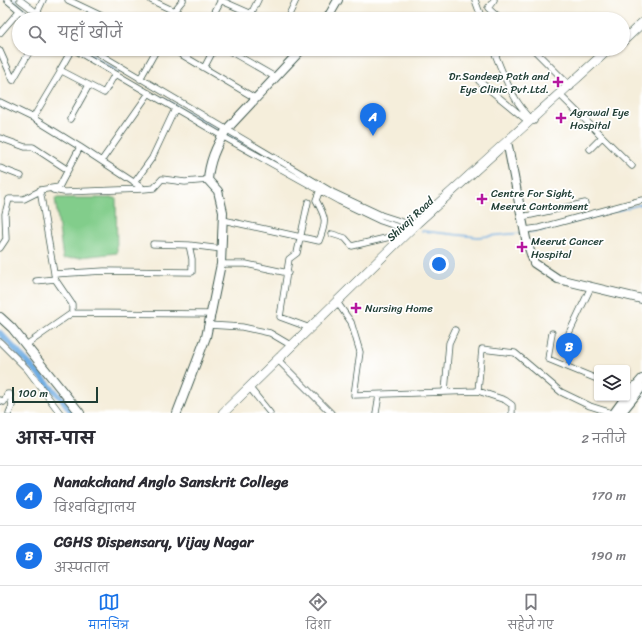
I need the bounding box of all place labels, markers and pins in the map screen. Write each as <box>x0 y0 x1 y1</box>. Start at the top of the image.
place label: Dr.Sandeep Path and Eye Clinic Pvt.Ltd. <box>449 67 550 99</box>
marker: Dr.Sandeep Path and Eye Clinic Pvt.Ltd. <box>552 76 564 88</box>
pin: A <box>360 103 386 136</box>
place label: Agrawal Eye Hospital <box>569 103 630 135</box>
marker: Agrawal Eye Hospital <box>555 112 567 124</box>
place label: Centre For Sight, Meerut Cantonment <box>491 184 589 216</box>
marker: Centre For Sight, Meerut Cantonment <box>476 193 488 205</box>
place label: Meerut Cancer Hospital <box>531 232 605 264</box>
marker: Meerut Cancer Hospital <box>516 241 528 253</box>
place label: Nursing Home <box>365 299 433 318</box>
marker: Nursing Home <box>350 302 362 314</box>
pin: B <box>556 333 582 366</box>

